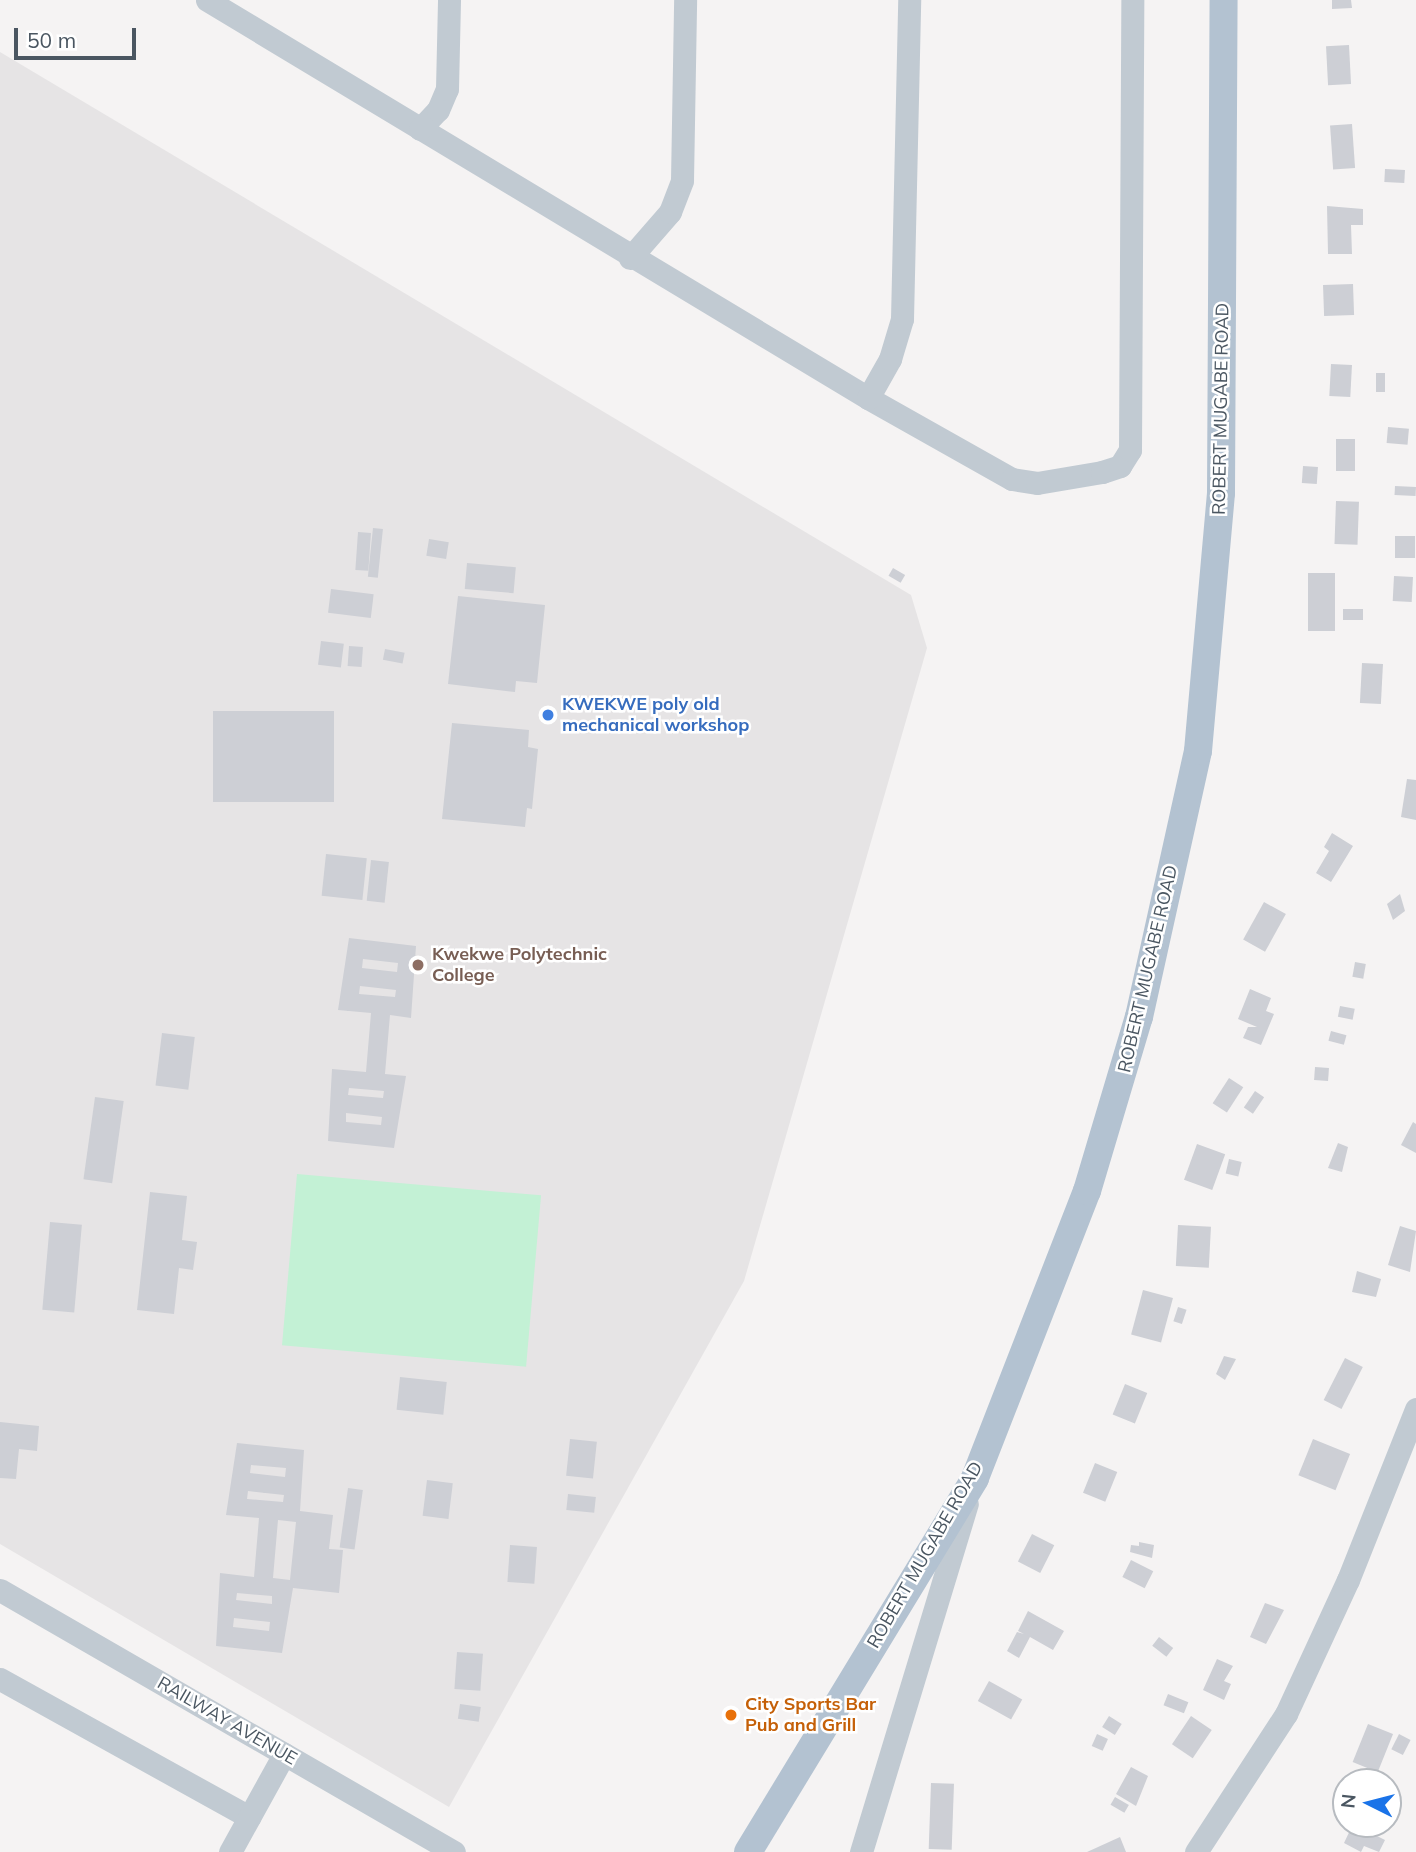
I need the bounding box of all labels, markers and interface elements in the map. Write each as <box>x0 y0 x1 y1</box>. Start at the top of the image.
scale bar <box>18 14 140 58</box>
text: 50 m <box>27 27 76 53</box>
street label: ROBERT MUGABE ROAD <box>1208 303 1234 515</box>
place label: KWEKWE poly old mechanical workshop <box>562 694 749 736</box>
marker: KWEKWE poly old mechanical workshop <box>540 707 556 723</box>
street label: ROBERT MUGABE ROAD <box>1114 863 1182 1075</box>
place label: Kwekwe Polytechnic College <box>432 944 607 986</box>
marker: Kwekwe Polytechnic College <box>410 957 426 973</box>
street label: ROBERT MUGABE ROAD <box>863 1458 987 1652</box>
street label: RAILWAY AVENUE <box>153 1672 301 1770</box>
place label: City Sports Bar Pub and Grill <box>745 1694 876 1736</box>
marker: City Sports Bar Pub and Grill <box>723 1707 739 1723</box>
north arrow <box>1332 1768 1402 1838</box>
text: N <box>1335 1793 1361 1809</box>

